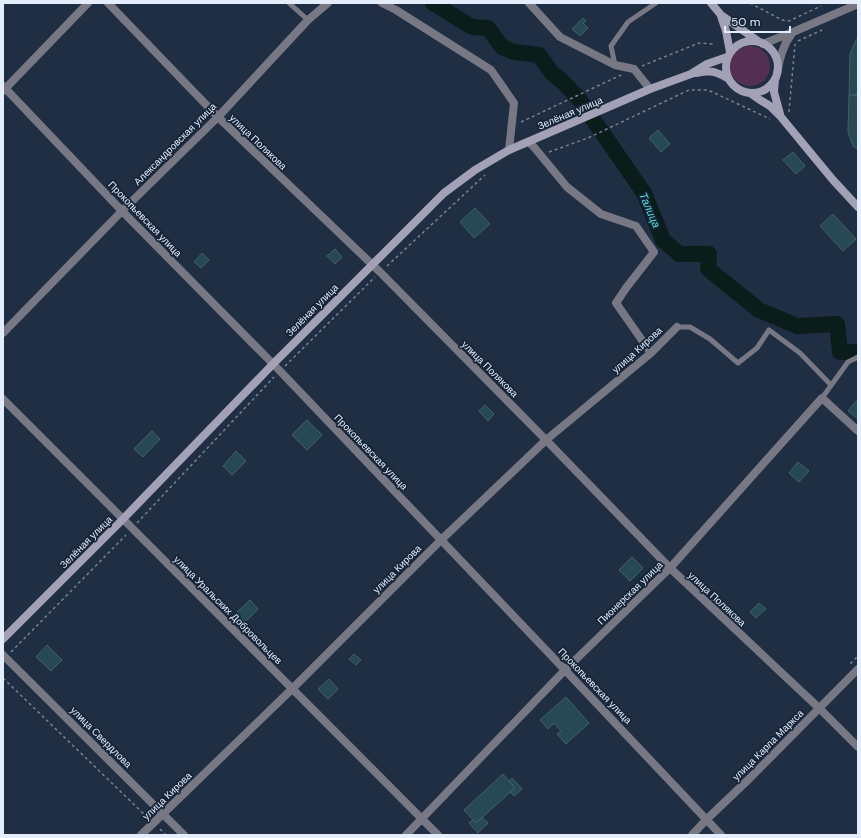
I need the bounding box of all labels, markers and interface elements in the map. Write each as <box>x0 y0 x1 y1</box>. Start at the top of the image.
scale bar <box>725 8 790 34</box>
text: 50 m <box>731 14 760 30</box>
street label: Зелёная улица <box>536 93 605 133</box>
street label: Александровская улица <box>131 100 219 188</box>
street label: улица Полякова <box>227 111 290 173</box>
street label: Прокопьевская улица <box>105 178 185 260</box>
water label: Талица <box>636 190 664 230</box>
street label: Зелёная улица <box>283 281 341 339</box>
street label: улица Кирова <box>609 324 665 376</box>
street label: улица Полякова <box>459 338 521 400</box>
street label: Прокопьевская улица <box>331 411 411 493</box>
street label: Зелёная улица <box>57 513 115 571</box>
street label: улица Кирова <box>370 542 424 596</box>
street label: улица Уральских Добровольцев <box>171 553 285 667</box>
street label: Пионерская улица <box>595 558 666 627</box>
street label: улица Полякова <box>685 569 749 630</box>
street label: Прокопьевская улица <box>555 645 635 727</box>
street label: улица Свердлова <box>68 704 135 771</box>
street label: улица Карла Маркса <box>730 706 807 783</box>
street label: улица Кирова <box>140 769 195 823</box>

